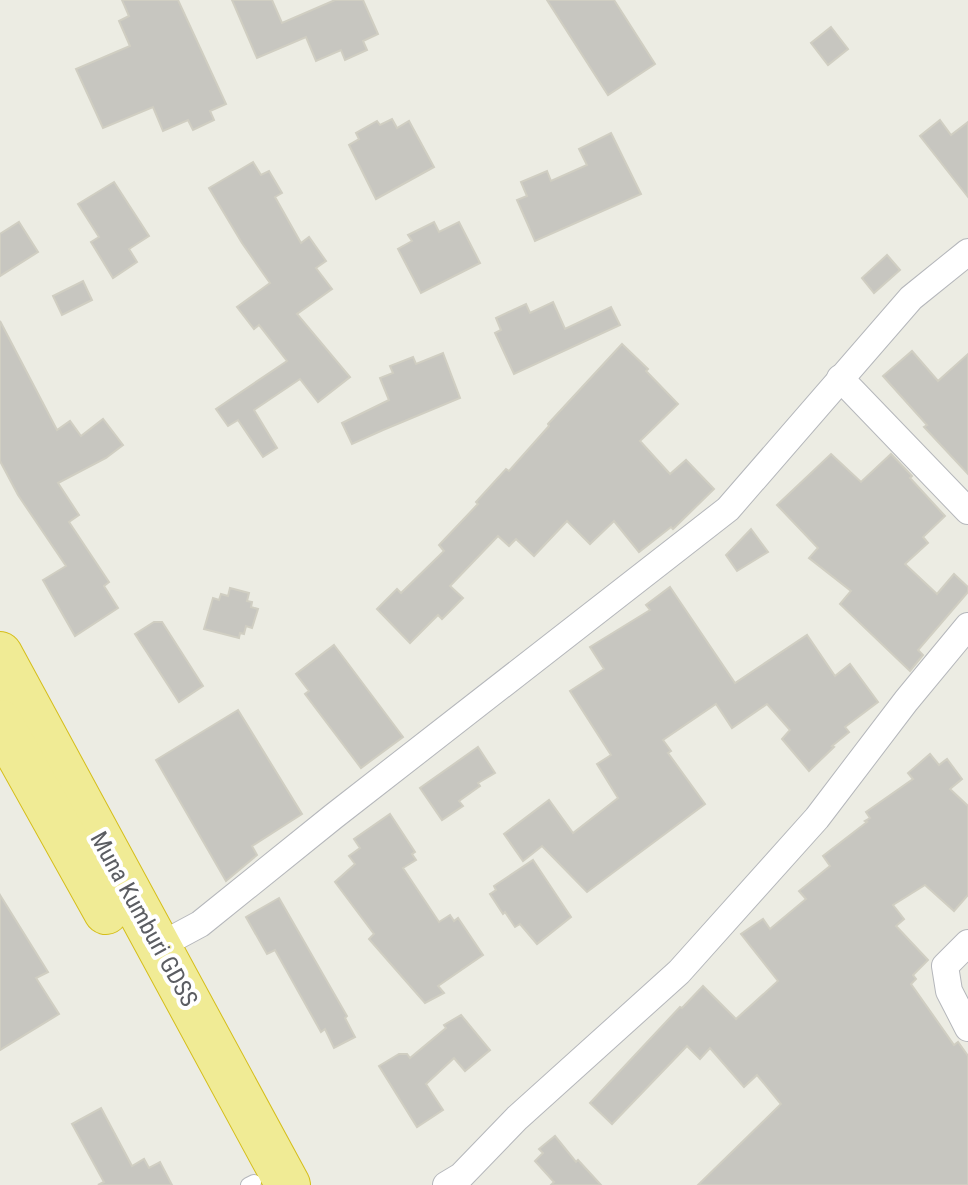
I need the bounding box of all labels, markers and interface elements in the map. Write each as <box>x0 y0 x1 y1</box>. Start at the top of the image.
street label: Muna Kumburi GDSS <box>84 827 204 1011</box>

